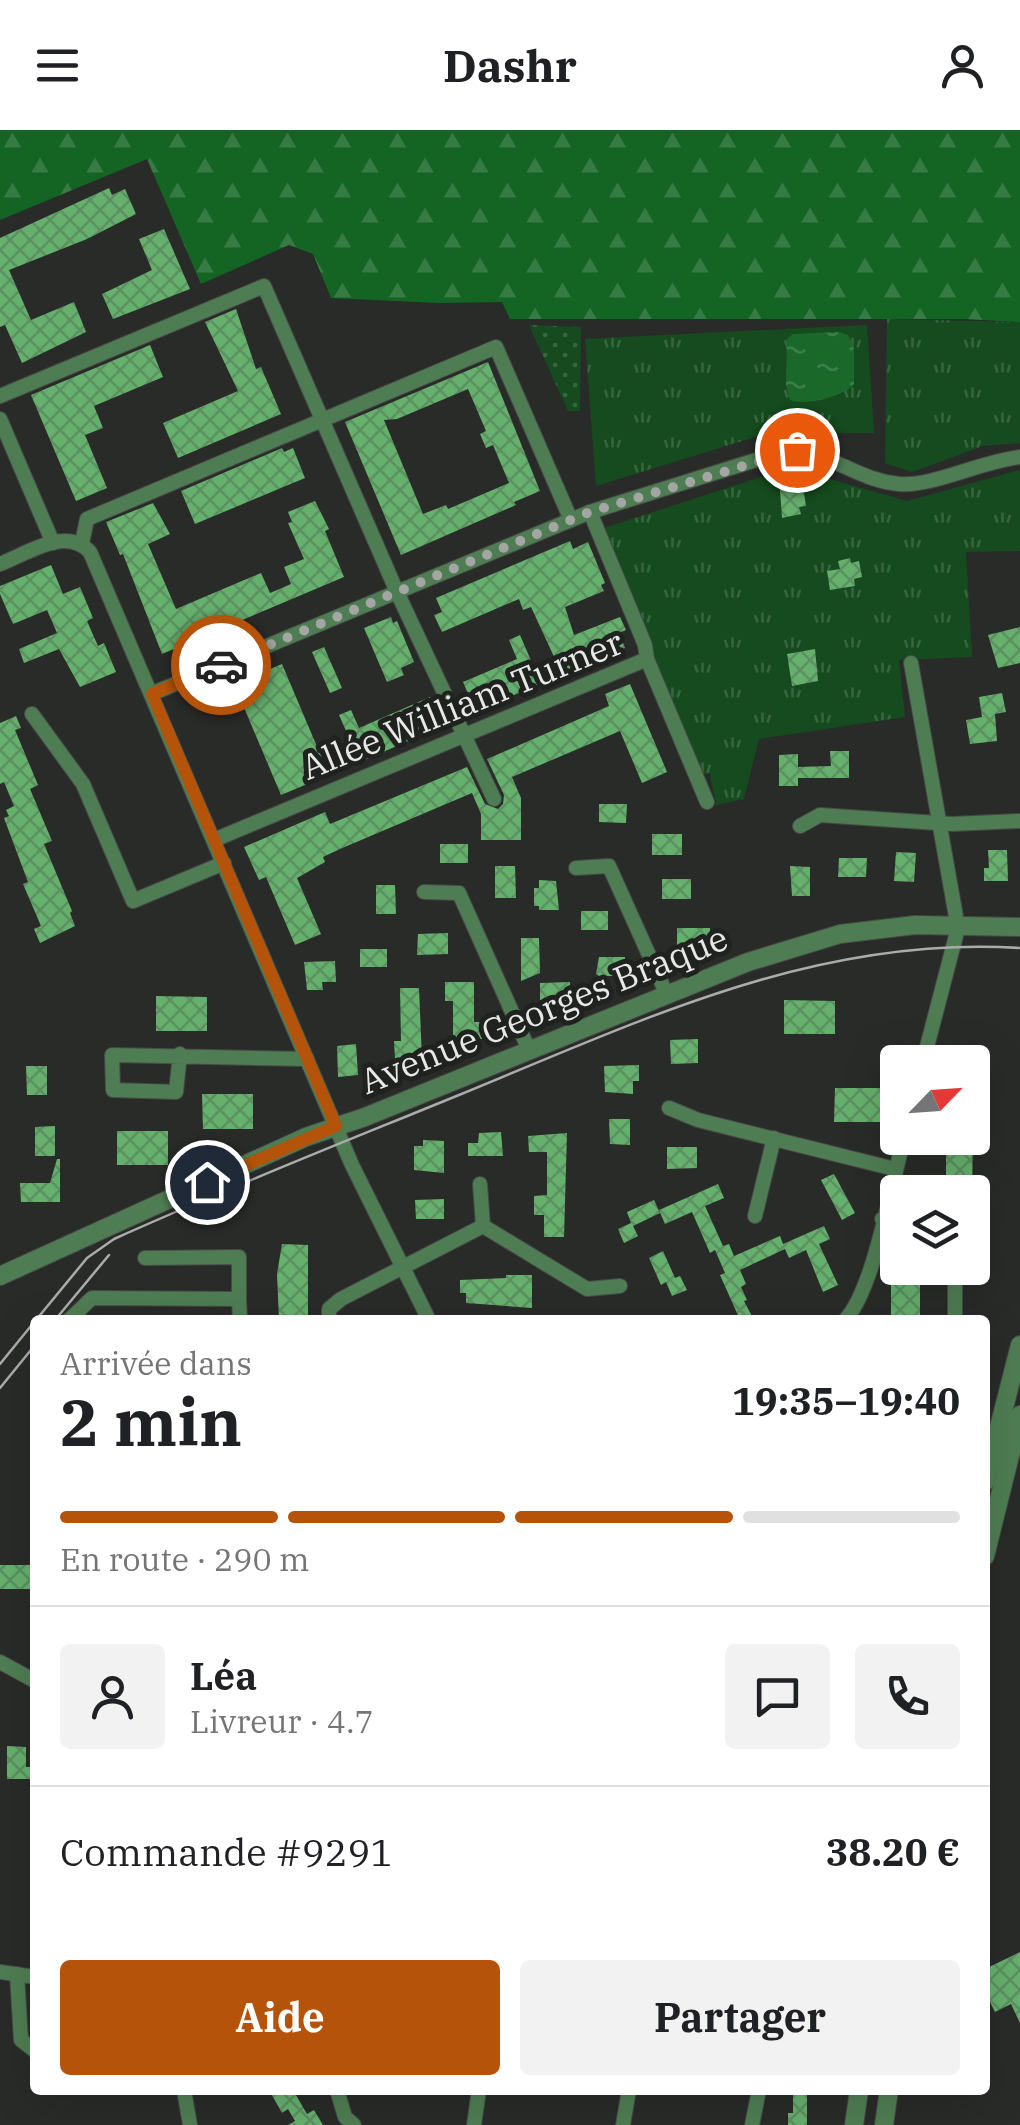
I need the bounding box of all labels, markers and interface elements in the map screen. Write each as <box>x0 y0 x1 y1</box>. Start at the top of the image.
text: Dashr <box>443 36 577 94</box>
icon: menu <box>30 38 85 93</box>
icon: person <box>935 38 990 93</box>
pin <box>755 408 840 493</box>
icon: bag <box>770 423 825 478</box>
courier <box>171 615 271 715</box>
street label: Allée William Turner <box>294 618 630 790</box>
icon: car <box>194 638 249 693</box>
street label: Avenue Georges Braque <box>353 914 734 1104</box>
north arrow <box>880 1045 990 1155</box>
map controls <box>880 1045 990 1285</box>
pin <box>165 1140 250 1225</box>
icon: home <box>180 1155 235 1210</box>
button: layers <box>880 1175 990 1285</box>
text: Arrivée dans <box>60 1342 252 1384</box>
text: 19:35–19:40 <box>732 1376 960 1425</box>
text: 2 min <box>60 1379 242 1464</box>
text: En route · 290 m <box>60 1538 310 1580</box>
button: person <box>60 1644 165 1749</box>
button: chat <box>725 1644 830 1749</box>
button: phone <box>855 1644 960 1749</box>
text: Léa <box>190 1651 257 1700</box>
text: Livreur · 4.7 <box>190 1700 374 1742</box>
text: Commande #9291 <box>60 1827 393 1876</box>
text: 38.20 € <box>826 1827 960 1876</box>
button: Aide <box>60 1960 500 2075</box>
button: Partager <box>520 1960 960 2075</box>

